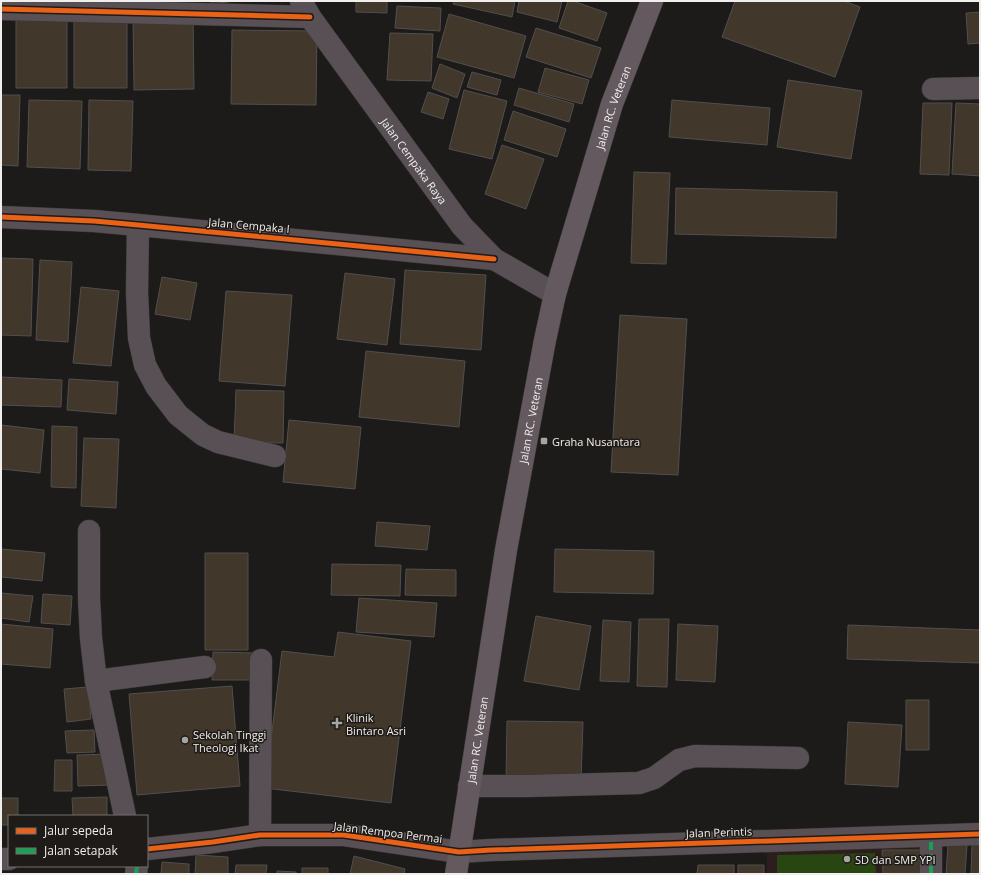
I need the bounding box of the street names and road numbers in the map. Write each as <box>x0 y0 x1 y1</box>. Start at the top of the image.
street label: Jalan RC. Veteran <box>591 63 634 152</box>
street label: Jalan Cempaka Raya <box>378 114 451 207</box>
street label: Jalan Cempaka I <box>207 214 290 236</box>
street label: Jalan RC. Veteran <box>515 376 545 465</box>
street label: Jalan RC. Veteran <box>463 695 491 785</box>
street label: Jalan Rempoa Permai <box>332 818 443 846</box>
street label: Jalan Perintis <box>685 823 752 841</box>

